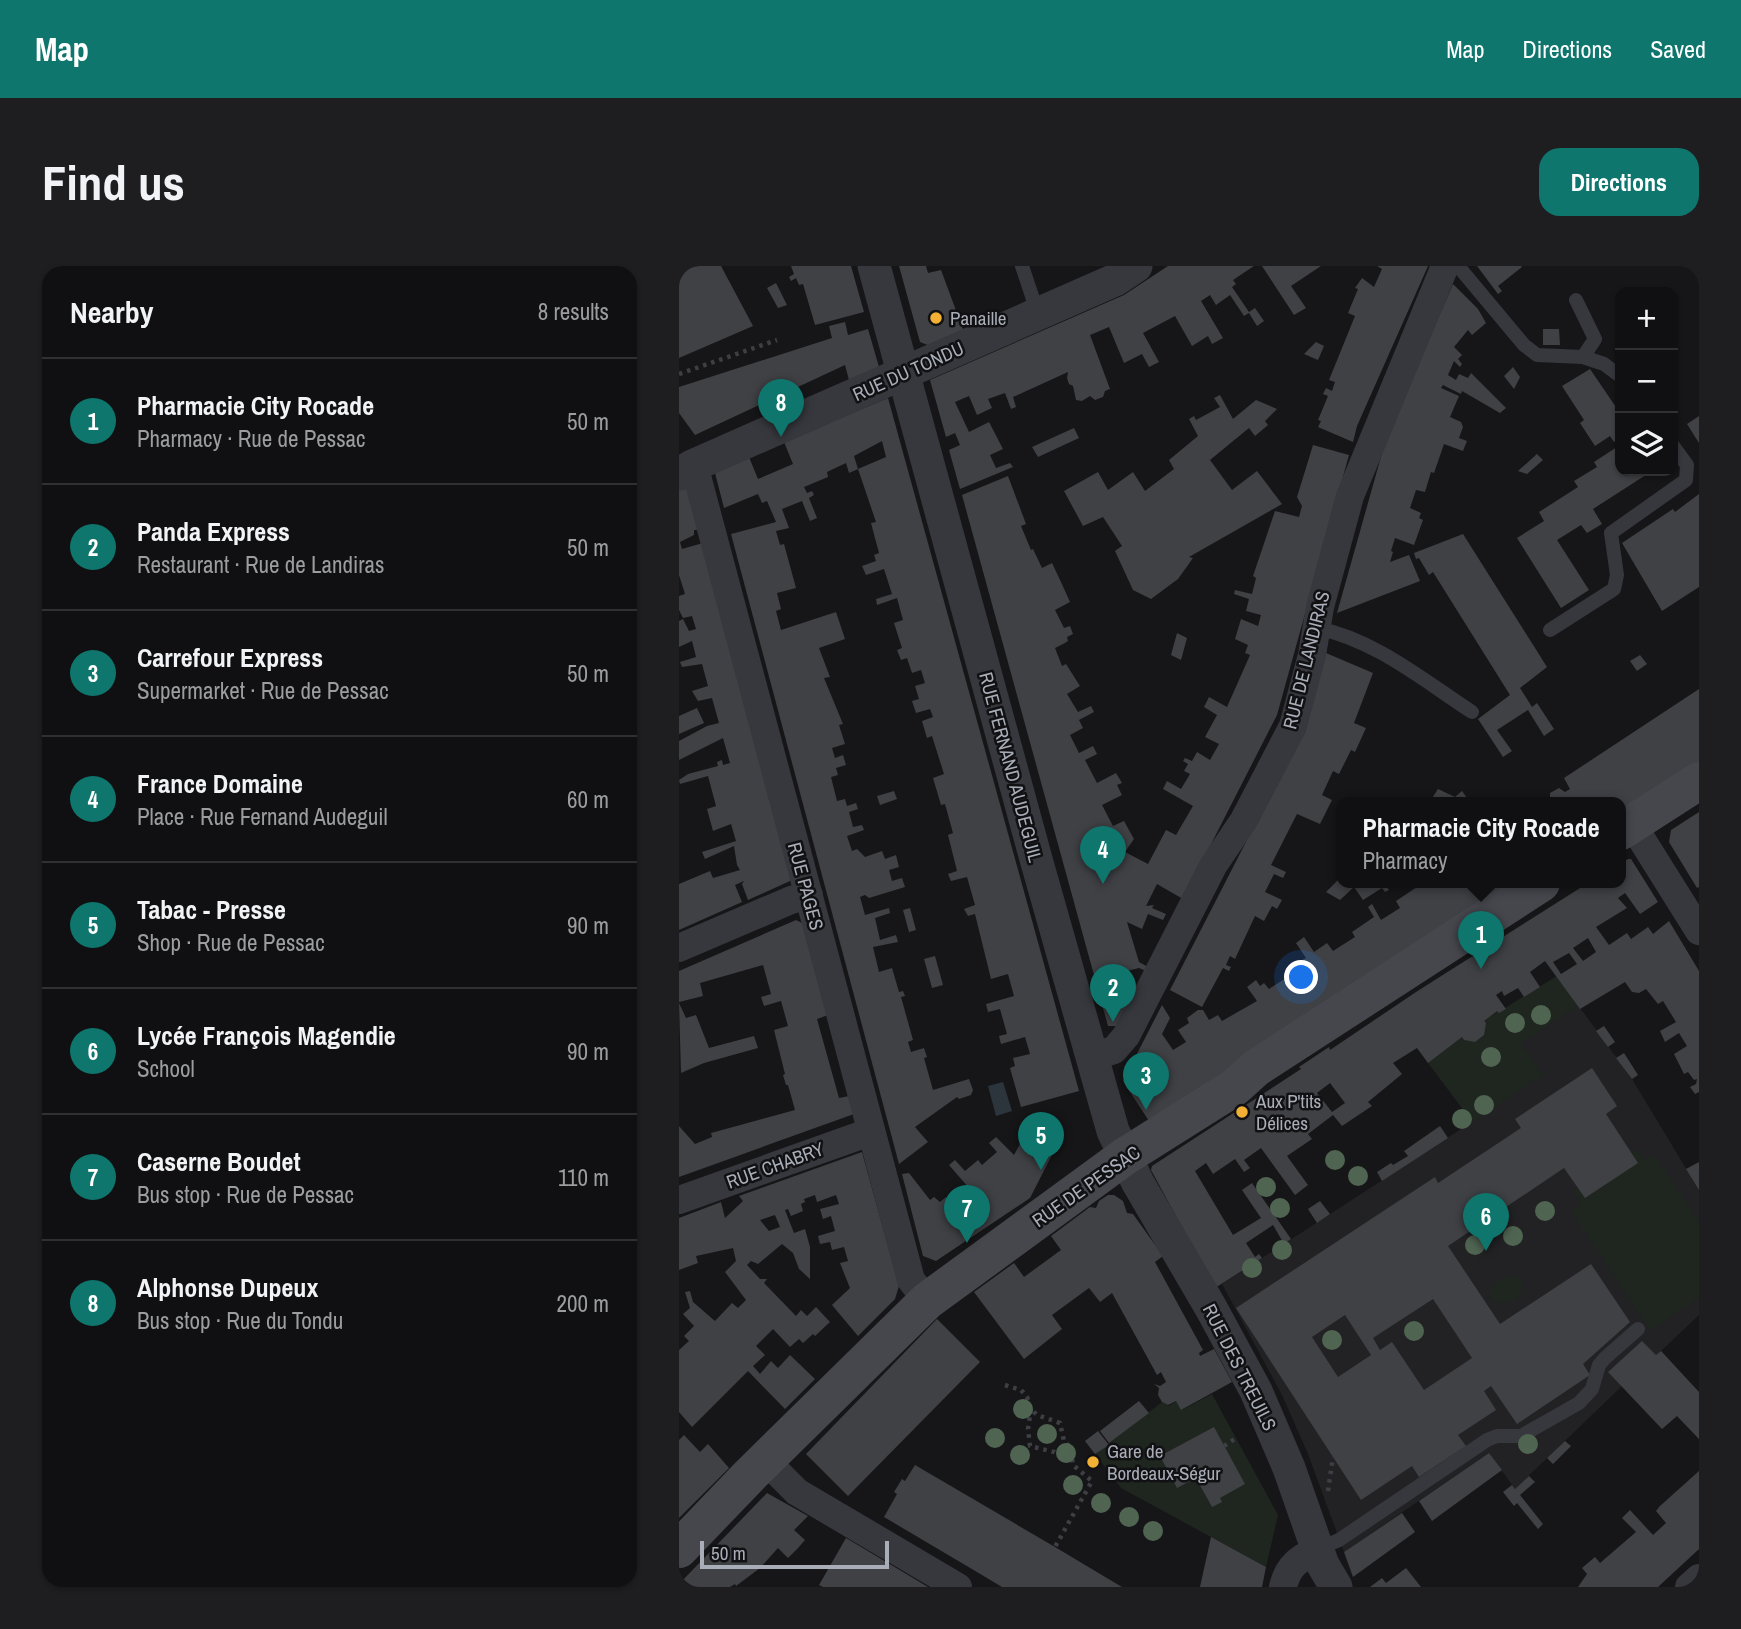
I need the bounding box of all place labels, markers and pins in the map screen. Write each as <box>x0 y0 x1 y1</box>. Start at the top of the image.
place label: Panaille <box>950 305 1006 331</box>
marker: Panaille <box>928 310 944 326</box>
pin: 8 <box>758 379 804 437</box>
pin: 4 <box>1080 826 1126 884</box>
pin: 1 <box>1458 911 1504 969</box>
pin: 2 <box>1090 964 1136 1022</box>
pin: 3 <box>1123 1052 1169 1110</box>
place label: Aux P'tits Délices <box>1255 1088 1322 1136</box>
marker: Aux P'tits Délices <box>1234 1104 1250 1120</box>
pin: 5 <box>1018 1112 1064 1170</box>
pin: 7 <box>944 1185 990 1243</box>
pin: 6 <box>1463 1193 1509 1251</box>
place label: Gare de Bordeaux-Ségur <box>1107 1438 1221 1486</box>
marker: Gare de Bordeaux-Ségur <box>1085 1454 1101 1470</box>

